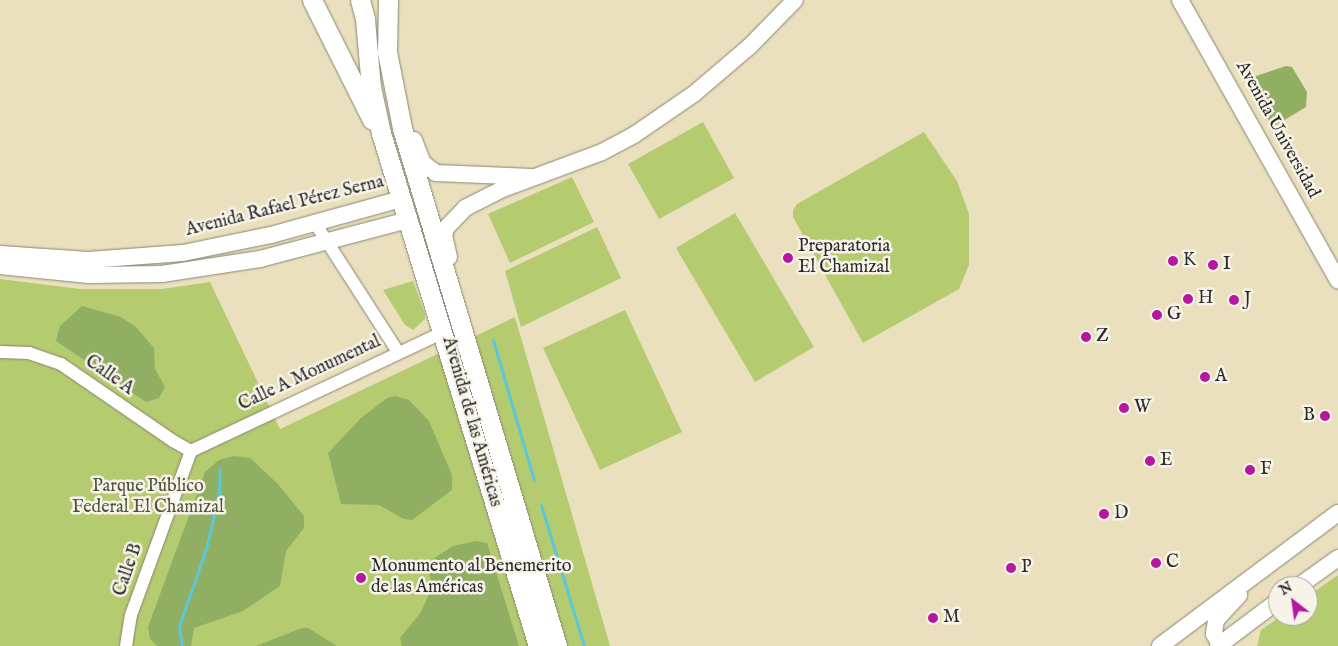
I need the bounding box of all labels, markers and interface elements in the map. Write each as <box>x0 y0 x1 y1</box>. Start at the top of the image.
street label: Avenida Universidad <box>1230 58 1324 202</box>
street label: Avenida Rafael Pérez Serna <box>184 172 386 242</box>
place label: Preparatoria El Chamizal <box>798 237 890 280</box>
place label: K <box>1183 250 1196 272</box>
marker: Preparatoria El Chamizal <box>782 252 794 264</box>
place label: I <box>1223 254 1231 276</box>
marker: K <box>1167 255 1179 267</box>
marker: I <box>1207 259 1219 271</box>
place label: H <box>1198 288 1213 310</box>
place label: J <box>1244 289 1251 311</box>
marker: H <box>1182 293 1194 305</box>
marker: J <box>1228 294 1240 306</box>
place label: G <box>1167 304 1181 326</box>
marker: G <box>1151 309 1163 321</box>
place label: Z <box>1096 326 1109 348</box>
marker: Z <box>1080 331 1092 343</box>
street label: Calle A Monumental <box>235 332 385 416</box>
street label: Avenida de las Américas <box>436 335 506 509</box>
street label: Calle A <box>80 351 138 401</box>
place label: A <box>1215 366 1227 388</box>
marker: A <box>1199 371 1211 383</box>
place label: W <box>1134 397 1151 419</box>
marker: W <box>1118 402 1130 414</box>
place label: B <box>1303 405 1315 427</box>
marker: B <box>1319 410 1331 422</box>
place label: E <box>1160 450 1172 472</box>
marker: E <box>1144 455 1156 467</box>
place label: F <box>1260 459 1271 481</box>
marker: F <box>1244 464 1256 476</box>
park label: Parque Público Federal El Chamizal <box>72 477 224 520</box>
place label: D <box>1114 503 1128 525</box>
marker: D <box>1098 508 1110 520</box>
street label: Calle B <box>110 541 148 599</box>
place label: C <box>1166 552 1179 574</box>
place label: Monumento al Benemerito de las Américas <box>371 557 572 600</box>
place label: P <box>1021 557 1031 579</box>
marker: C <box>1150 557 1162 569</box>
marker: P <box>1005 562 1017 574</box>
marker: Monumento al Benemerito de las Américas <box>355 572 367 584</box>
north arrow <box>1268 576 1318 626</box>
text: N <box>1276 578 1296 600</box>
place label: M <box>943 607 960 629</box>
marker: M <box>927 612 939 624</box>

